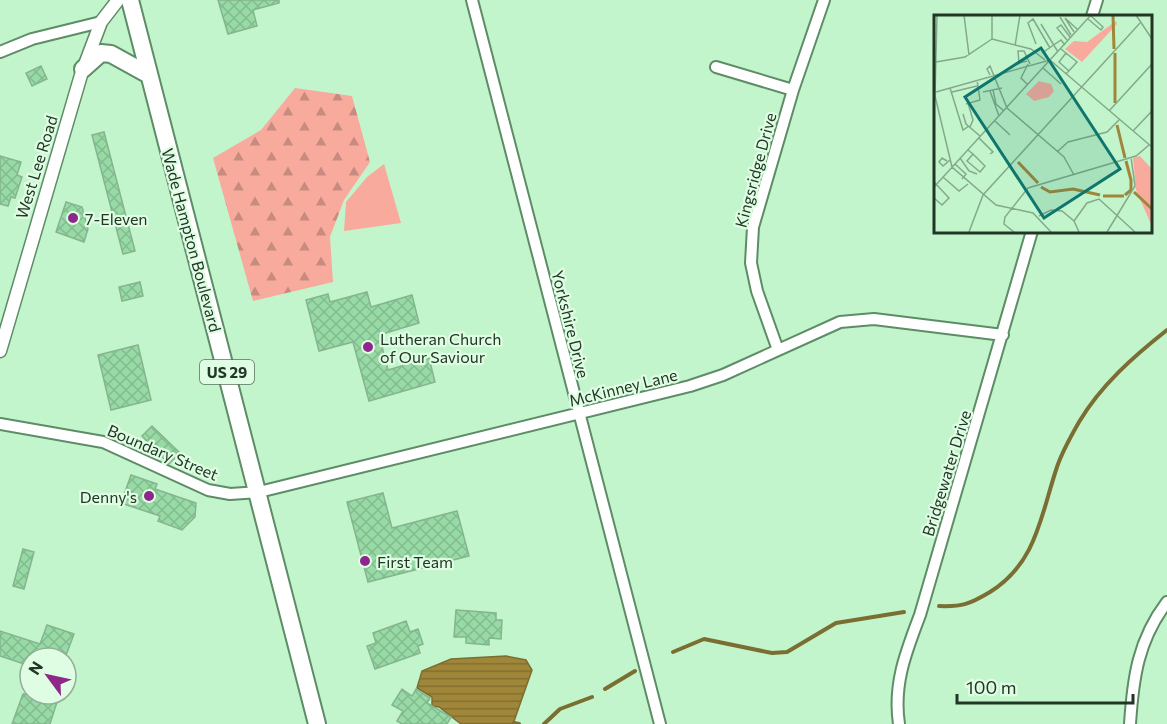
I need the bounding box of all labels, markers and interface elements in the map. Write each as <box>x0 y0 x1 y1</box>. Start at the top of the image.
inset map <box>934 15 1152 232</box>
street label: Kingsridge Drive <box>731 110 779 230</box>
street label: West Lee Road <box>11 113 61 221</box>
street label: Wade Hampton Boulevard <box>158 146 226 334</box>
place label: 7-Eleven <box>85 209 148 228</box>
marker: 7-Eleven <box>66 211 80 225</box>
street label: Yorkshire Drive <box>548 268 594 380</box>
place label: Lutheran Church of Our Saviour <box>380 329 501 366</box>
marker: Lutheran Church of Our Saviour <box>361 340 375 354</box>
road number: US 29 <box>200 360 254 384</box>
street label: McKinney Lane <box>567 364 679 410</box>
street label: Bridgewater Drive <box>918 408 974 538</box>
street label: Boundary Street <box>105 420 222 484</box>
place label: Denny's <box>80 487 137 506</box>
marker: Denny's <box>142 489 156 503</box>
place label: First Team <box>377 552 453 571</box>
marker: First Team <box>358 554 372 568</box>
north arrow <box>18 646 78 706</box>
text: N <box>24 657 46 678</box>
scale bar <box>957 667 1132 705</box>
text: 100 m <box>966 676 1016 698</box>

